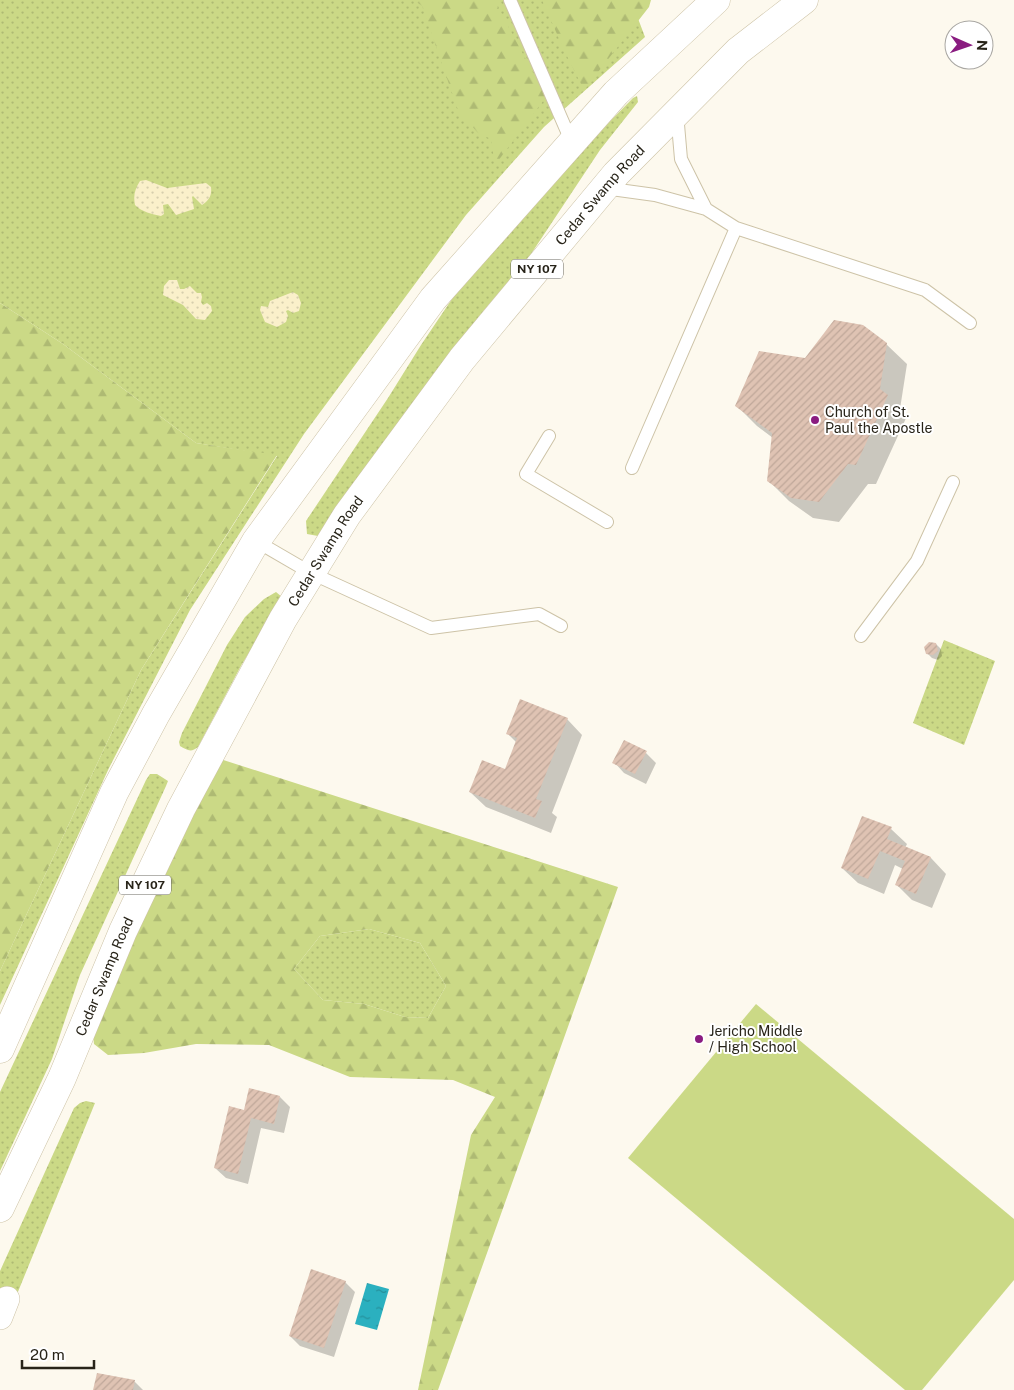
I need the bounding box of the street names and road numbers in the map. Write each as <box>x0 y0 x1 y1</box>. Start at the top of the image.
street label: Cedar Swamp Road <box>552 142 648 249</box>
road number: NY 107 <box>511 260 563 278</box>
street label: Cedar Swamp Road <box>285 493 366 609</box>
road number: NY 107 <box>119 876 171 894</box>
street label: Cedar Swamp Road <box>72 914 136 1038</box>

